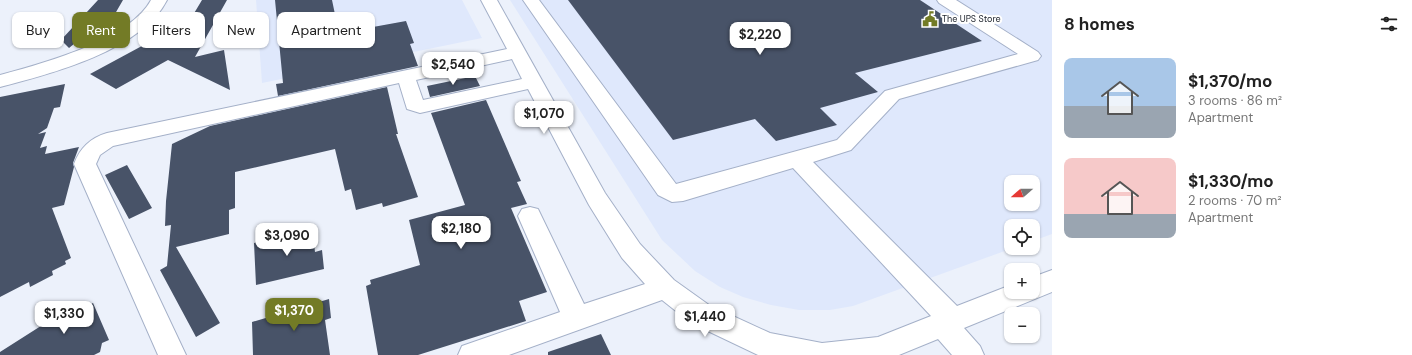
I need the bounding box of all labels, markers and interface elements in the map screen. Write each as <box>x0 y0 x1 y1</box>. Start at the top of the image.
public building icon: The UPS Store <box>921 10 939 28</box>
chip: Buy <box>12 12 64 48</box>
chip: Rent <box>72 12 130 48</box>
chip: Filters <box>138 12 205 48</box>
chip: New <box>213 12 269 48</box>
chip: Apartment <box>277 12 375 48</box>
place label: The UPS Store <box>942 13 1001 25</box>
text: 8 homes <box>1064 13 1135 35</box>
icon: filters <box>1378 13 1400 35</box>
pin: $2,220 <box>727 22 793 56</box>
text: $2,220 <box>739 26 781 43</box>
pin: $2,540 <box>420 52 486 86</box>
text: $2,540 <box>431 56 475 73</box>
text: $1,370/mo <box>1188 70 1272 92</box>
icon: home <box>1096 74 1144 122</box>
text: 3 rooms · 86 m² <box>1188 92 1282 109</box>
pin: $1,070 <box>511 101 577 135</box>
text: $1,070 <box>524 105 564 122</box>
text: Apartment <box>1188 109 1253 126</box>
text: $1,330/mo <box>1188 170 1274 192</box>
icon: home <box>1096 174 1144 222</box>
north arrow <box>1004 175 1040 211</box>
map controls <box>1004 175 1040 343</box>
text: 2 rooms · 70 m² <box>1188 192 1282 209</box>
text: Apartment <box>1188 209 1253 226</box>
pin: $2,180 <box>428 216 494 250</box>
button: locate <box>1004 219 1040 255</box>
text: $2,180 <box>441 220 481 237</box>
pin: $3,090 <box>254 223 320 257</box>
text: $3,090 <box>264 227 310 244</box>
button: + <box>1004 263 1040 299</box>
pin: $1,370 <box>261 298 327 332</box>
pin: $1,330 <box>31 301 97 335</box>
text: $1,370 <box>274 302 314 319</box>
pin: $1,440 <box>672 304 738 338</box>
text: $1,330 <box>44 305 84 322</box>
button: − <box>1004 307 1040 343</box>
text: $1,440 <box>684 308 726 325</box>

